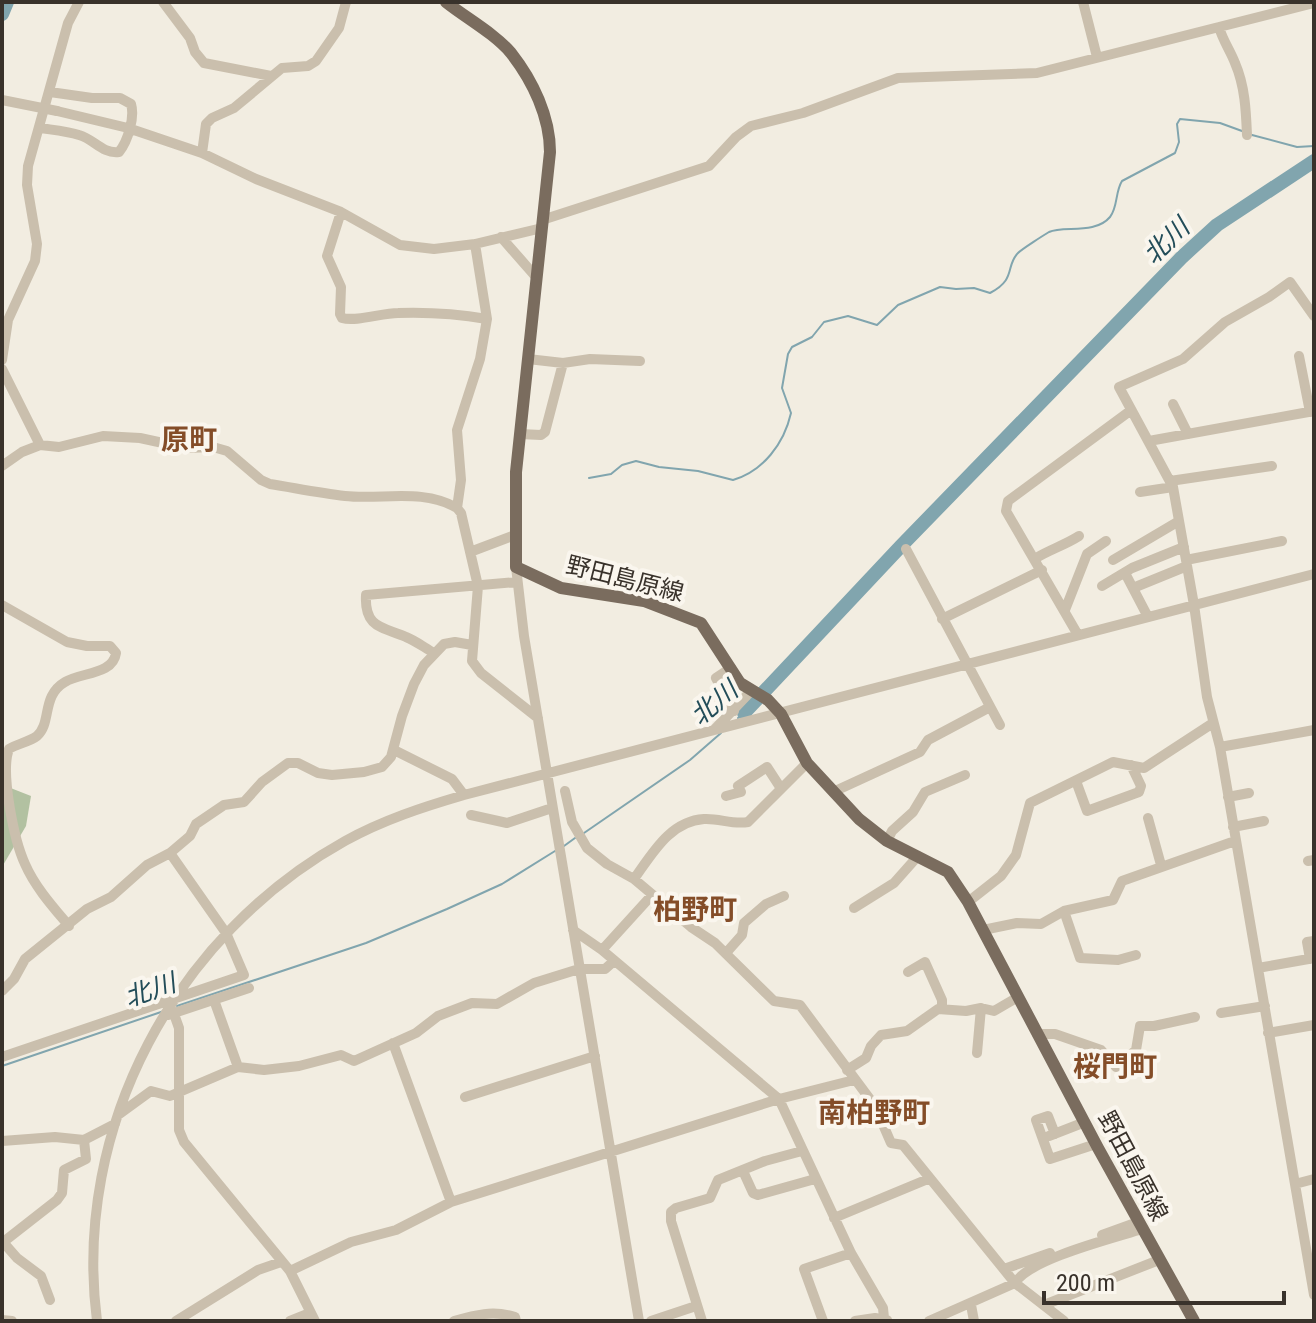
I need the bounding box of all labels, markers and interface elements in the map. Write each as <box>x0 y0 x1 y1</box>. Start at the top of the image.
water label: 北川 <box>1137 210 1197 270</box>
district label: 原町 <box>161 423 217 456</box>
street label: 野田島原線 <box>563 551 687 607</box>
water label: 北川 <box>684 673 746 731</box>
district label: 柏野町 <box>653 893 737 926</box>
water label: 北川 <box>121 966 182 1013</box>
district label: 桜門町 <box>1073 1050 1157 1083</box>
district label: 南柏野町 <box>818 1096 930 1129</box>
street label: 野田島原線 <box>1092 1106 1174 1226</box>
scale bar <box>1044 1255 1284 1305</box>
text: 200 m <box>1056 1269 1115 1297</box>

